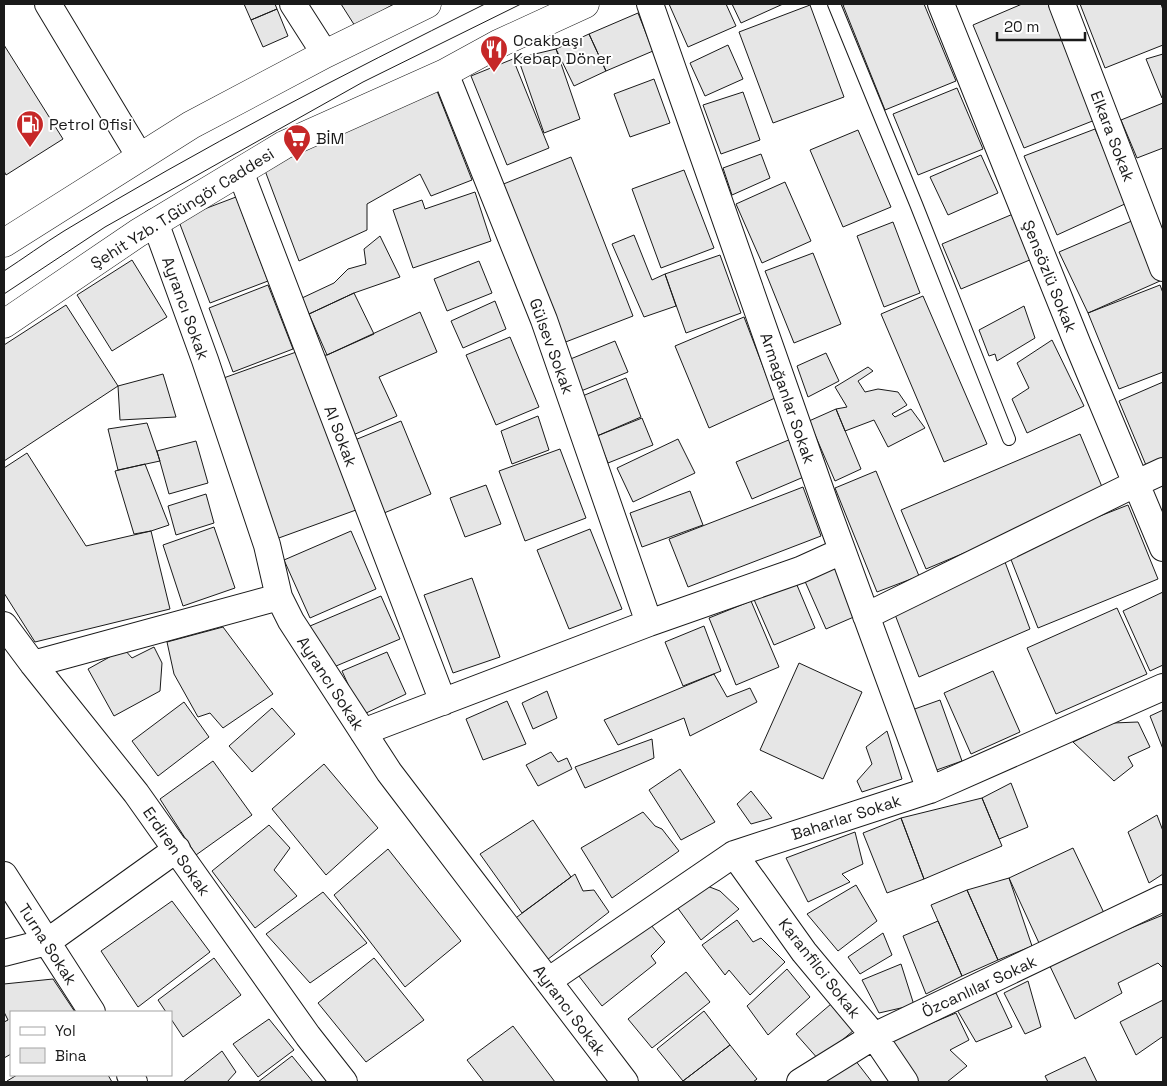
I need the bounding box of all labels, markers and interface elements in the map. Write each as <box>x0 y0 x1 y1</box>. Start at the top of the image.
scale bar <box>997 10 1084 42</box>
text: 20 m <box>1004 17 1039 36</box>
place label: Ocakbaşı Kebap Döner <box>513 30 612 69</box>
restaurant icon: Ocakbaşı Kebap Döner <box>479 34 509 73</box>
street label: Elkara Sokak <box>1086 88 1140 185</box>
fuel station icon: Petrol Ofisi <box>15 109 45 148</box>
place label: Petrol Ofisi <box>49 114 132 135</box>
supermarket icon: BİM <box>282 123 312 162</box>
place label: BİM <box>316 128 344 149</box>
street label: Şehit Yzb. T.Güngör Caddesi <box>87 143 278 274</box>
street label: Şensözlü Sokak <box>1017 217 1082 336</box>
street label: Ayrancı Sokak <box>157 254 214 363</box>
street label: Gülsev Sokak <box>524 295 579 397</box>
street label: Armağanlar Sokak <box>755 330 820 467</box>
street label: Al Sokak <box>319 403 362 470</box>
street label: Ayrancı Sokak <box>292 632 369 735</box>
street label: Baharlar Sokak <box>789 790 904 845</box>
street label: Erdiren Sokak <box>138 803 215 900</box>
street label: Turna Sokak <box>13 900 82 989</box>
street label: Karanfilci Sokak <box>774 914 866 1023</box>
street label: Özcanlılar Sokak <box>918 951 1040 1022</box>
street label: Ayrancı Sokak <box>529 961 611 1060</box>
legend <box>10 1011 172 1076</box>
text: Yol <box>55 1021 76 1040</box>
text: Bina <box>55 1046 87 1065</box>

